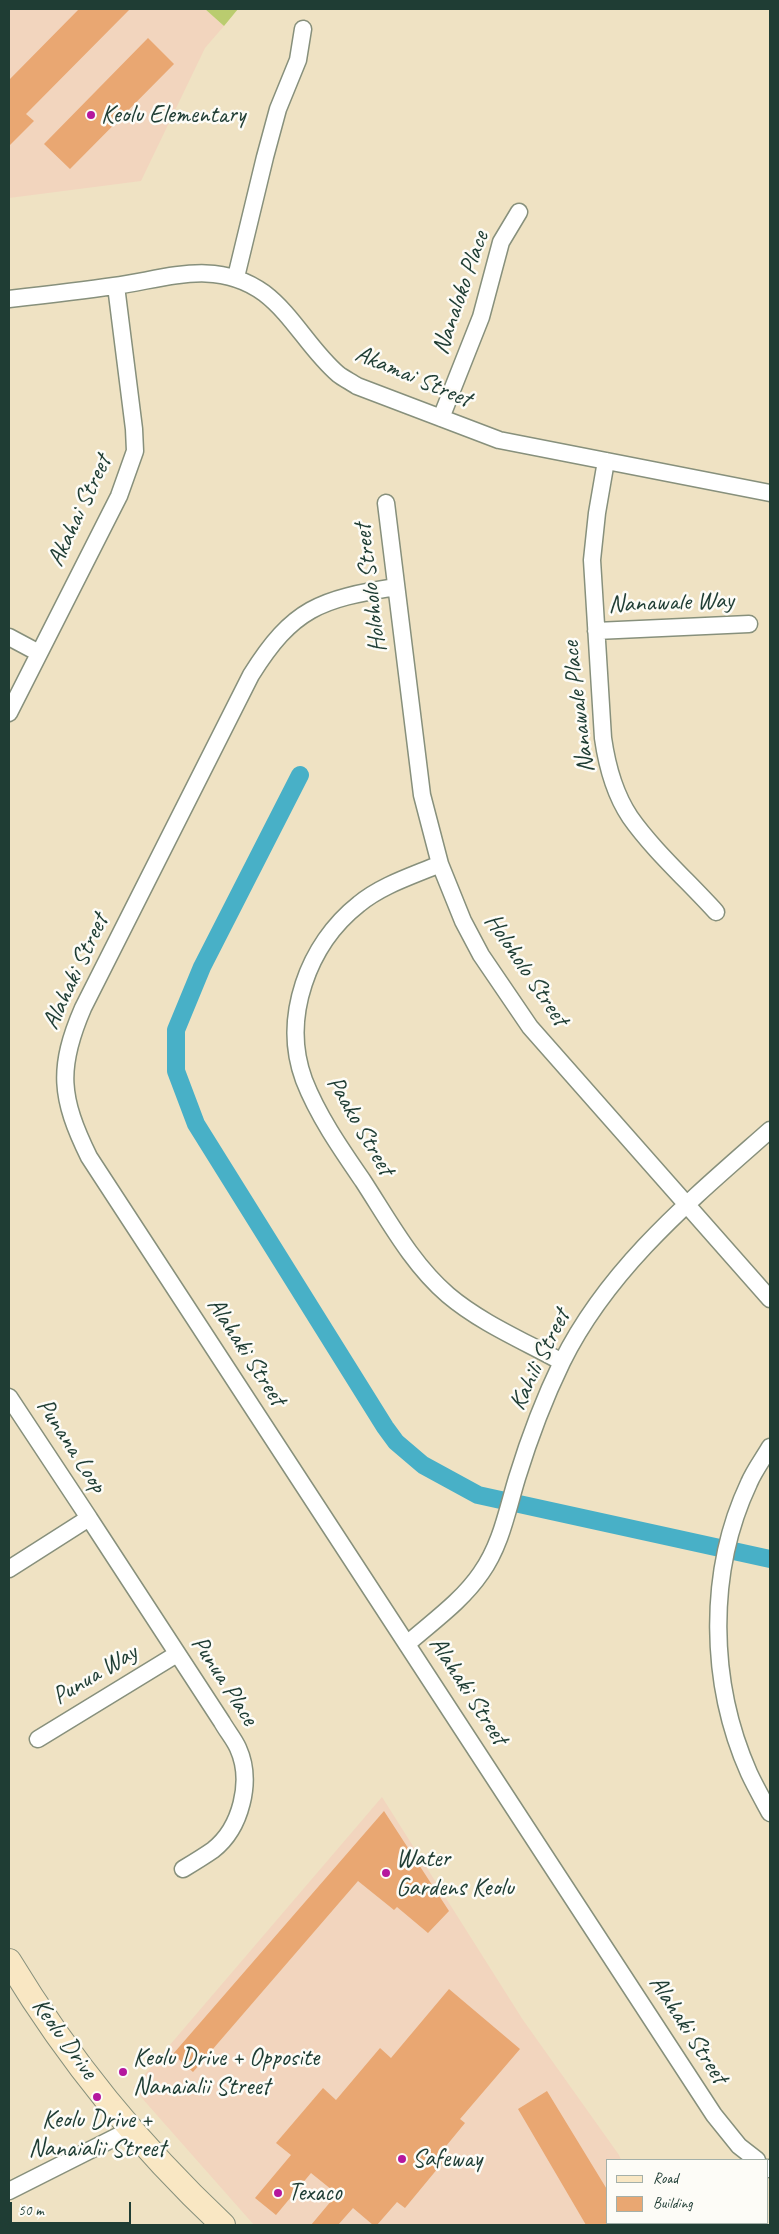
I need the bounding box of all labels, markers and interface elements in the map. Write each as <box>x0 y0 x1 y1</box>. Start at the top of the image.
place label: Keolu Elementary <box>101 100 245 130</box>
marker: Keolu Elementary <box>85 109 97 121</box>
street label: Nanaloko Place <box>426 228 496 358</box>
street label: Akamai Street <box>350 339 476 415</box>
street label: Akahai Street <box>41 451 119 571</box>
street label: Holoholo Street <box>348 522 394 654</box>
street label: Nanawale Way <box>608 586 734 620</box>
street label: Nanawale Place <box>556 639 602 775</box>
street label: Holoholo Street <box>477 908 575 1032</box>
street label: Alahaki Street <box>36 910 116 1034</box>
street label: Paako Street <box>320 1071 400 1181</box>
street label: Alahaki Street <box>200 1292 292 1412</box>
street label: Kahili Street <box>503 1305 577 1415</box>
street label: Punana Loop <box>29 1393 113 1499</box>
street label: Punua Place <box>184 1631 264 1731</box>
street label: Alahaki Street <box>422 1631 514 1751</box>
street label: Punua Way <box>47 1638 143 1712</box>
place label: Water Gardens Keolu <box>396 1844 514 1903</box>
marker: Water Gardens Keolu <box>380 1867 392 1879</box>
street label: Alahaki Street <box>642 1970 734 2090</box>
street label: Keolu Drive <box>25 1993 103 2085</box>
place label: Keolu Drive + Opposite Nanaialii Street <box>133 2043 319 2102</box>
marker: Keolu Drive + Opposite Nanaialii Street <box>117 2066 129 2078</box>
marker: Keolu Drive + Nanaialii Street <box>91 2091 103 2103</box>
place label: Keolu Drive + Nanaialii Street <box>29 2105 165 2164</box>
place label: Safeway <box>412 2144 482 2174</box>
marker: Safeway <box>396 2153 408 2165</box>
legend <box>606 2159 769 2224</box>
text: Road <box>653 2169 678 2188</box>
place label: Texaco <box>288 2178 342 2208</box>
marker: Texaco <box>272 2187 284 2199</box>
scale bar <box>12 2192 134 2224</box>
text: Building <box>653 2194 692 2213</box>
text: 50 m <box>18 2201 44 2220</box>

